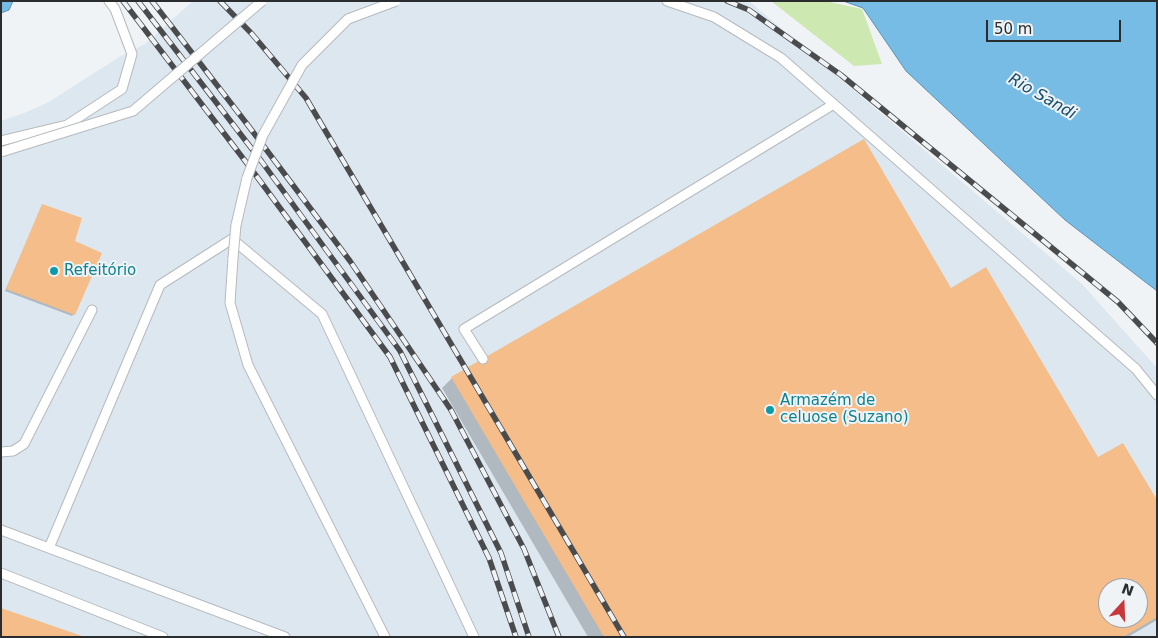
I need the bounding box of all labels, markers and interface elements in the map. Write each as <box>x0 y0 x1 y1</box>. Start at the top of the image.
scale bar <box>988 10 1123 42</box>
text: 50 m <box>994 20 1032 38</box>
water label: Rio Sandi <box>1005 70 1079 124</box>
place label: Refeitório <box>64 262 136 280</box>
marker: Refeitório <box>48 265 60 277</box>
place label: Armazém de celuose (Suzano) <box>780 392 909 427</box>
marker: Armazém de celuose (Suzano) <box>764 404 776 416</box>
north arrow <box>1098 578 1148 628</box>
text: N <box>1120 580 1136 599</box>

